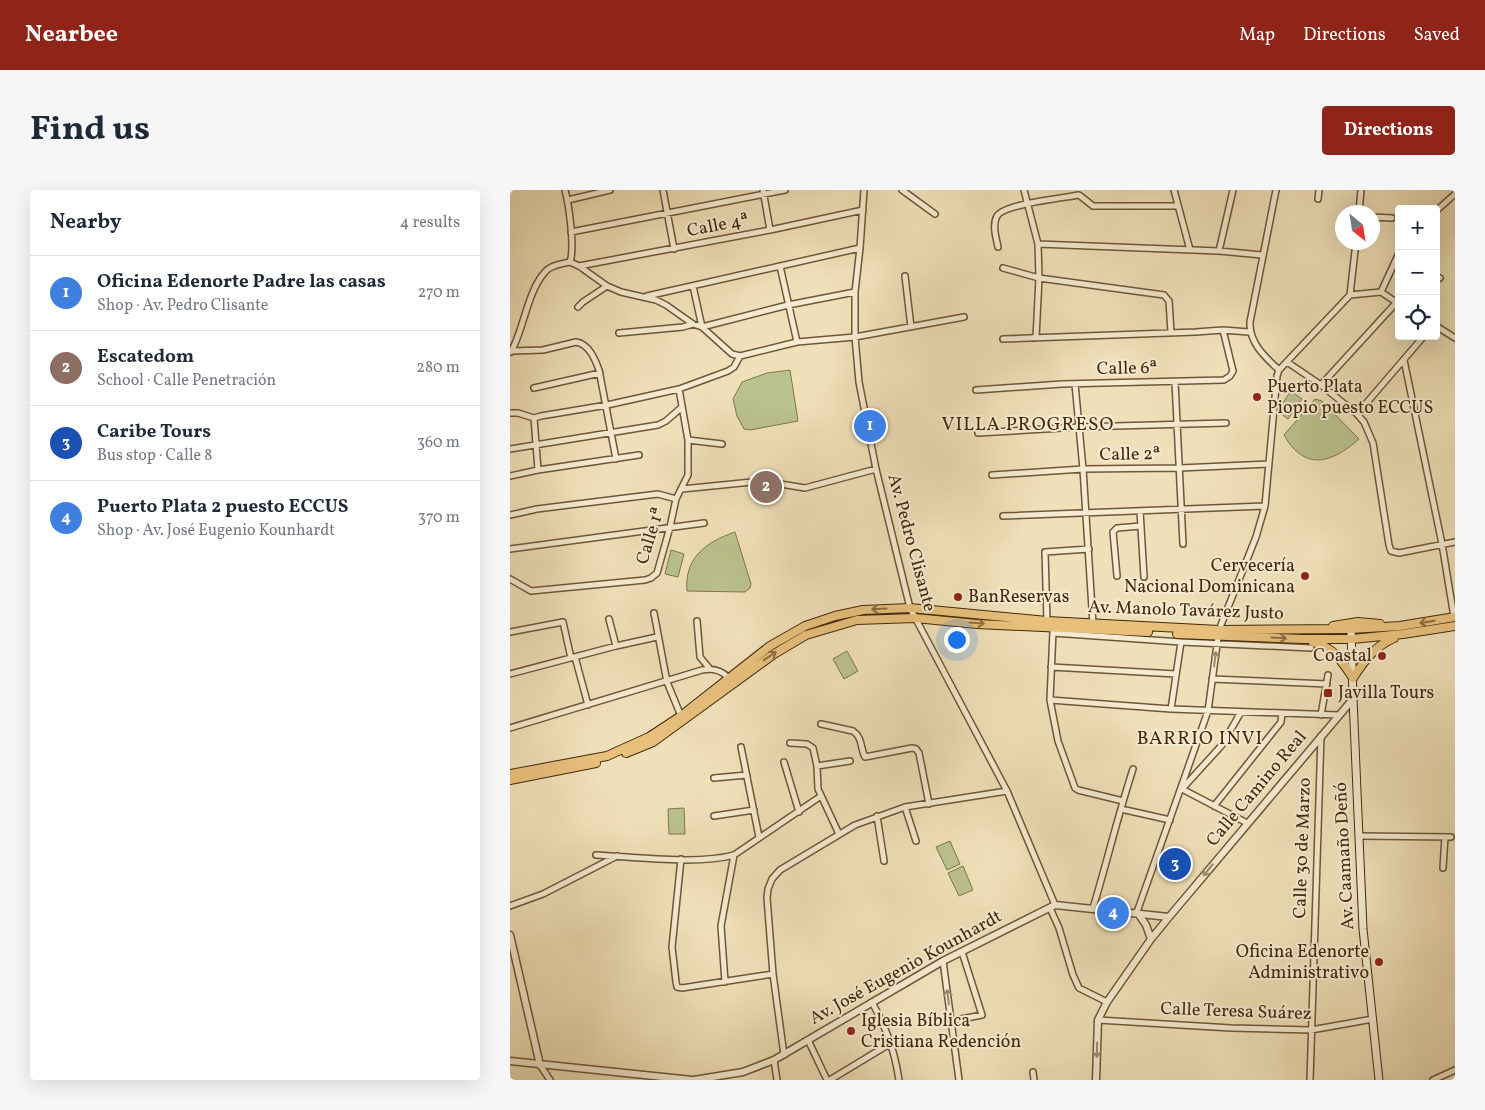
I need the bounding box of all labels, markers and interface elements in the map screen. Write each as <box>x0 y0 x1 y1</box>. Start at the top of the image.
text: Nearbee <box>25 18 118 52</box>
text: Map <box>1239 23 1275 48</box>
text: Directions <box>1303 23 1386 48</box>
text: Saved <box>1414 23 1460 48</box>
text: Find us <box>30 106 150 154</box>
button: Directions <box>1322 106 1455 155</box>
north arrow <box>1335 205 1380 250</box>
map controls <box>1395 205 1440 340</box>
button: + <box>1395 205 1440 250</box>
text: Nearby <box>50 208 121 237</box>
street label: Calle 4ª <box>685 208 751 244</box>
text: 4 results <box>400 212 460 234</box>
button: − <box>1395 250 1440 295</box>
text: Oficina Edenorte Padre las casas <box>97 269 386 295</box>
text: 1 <box>63 282 69 304</box>
text: 270 m <box>418 282 460 304</box>
text: Shop · Av. Pedro Clisante <box>97 295 268 317</box>
button: locate <box>1395 295 1440 340</box>
text: Escatedom <box>97 344 194 370</box>
street label: Calle 6ª <box>1097 356 1158 382</box>
text: 2 <box>62 357 70 379</box>
text: 280 m <box>416 357 460 379</box>
text: School · Calle Penetración <box>97 370 276 392</box>
place label: Puerto Plata Piopio puesto ECCUS <box>1267 375 1433 421</box>
marker: Puerto Plata Piopio puesto ECCUS <box>1251 391 1263 403</box>
pin: 1 <box>854 407 886 445</box>
district label: VILLA PROGRESO <box>942 412 1114 438</box>
text: Caribe Tours <box>97 419 211 445</box>
text: 3 <box>62 432 70 454</box>
text: 360 m <box>417 432 460 454</box>
street label: Calle 2ª <box>1099 442 1161 468</box>
text: Bus stop · Calle 8 <box>97 445 212 467</box>
pin: 2 <box>750 468 782 506</box>
street label: Av. Pedro Clisante <box>881 471 941 615</box>
text: Puerto Plata 2 puesto ECCUS <box>97 494 348 520</box>
street label: Calle 1ª <box>631 504 672 568</box>
text: 4 <box>61 507 71 529</box>
text: 370 m <box>418 507 460 529</box>
text: Shop · Av. José Eugenio Kounhardt <box>97 520 335 542</box>
place label: Cervecería Nacional Dominicana <box>1124 554 1295 600</box>
marker: Cervecería Nacional Dominicana <box>1299 570 1311 582</box>
place label: BanReservas <box>968 585 1069 610</box>
marker: BanReservas <box>952 591 964 603</box>
street label: Av. Manolo Tavárez Justo <box>1088 595 1284 627</box>
one-way arrow <box>872 604 888 613</box>
one-way arrow <box>1420 617 1436 627</box>
one-way arrow <box>968 619 984 628</box>
your location <box>944 627 970 653</box>
one-way arrow <box>1270 633 1286 643</box>
place label: Coastal <box>1313 644 1372 669</box>
marker: Coastal <box>1376 650 1388 662</box>
one-way arrow <box>763 651 777 661</box>
one-way arrow <box>1210 652 1220 668</box>
place label: Javilla Tours <box>1338 681 1434 706</box>
marker: Javilla Tours <box>1322 687 1334 699</box>
district label: BARRIO INVI <box>1137 726 1263 752</box>
street label: Calle Camino Real <box>1201 726 1313 852</box>
street label: Calle 30 de Marzo <box>1288 777 1318 919</box>
street label: Av. Caamaño Deñó <box>1329 782 1361 930</box>
pin: 3 <box>1159 845 1191 883</box>
one-way arrow <box>1202 863 1213 876</box>
pin: 4 <box>1097 894 1129 932</box>
street label: Av. José Eugenio Kounhardt <box>805 905 1007 1031</box>
place label: Oficina Edenorte Administrativo <box>1236 940 1369 986</box>
marker: Oficina Edenorte Administrativo <box>1373 956 1385 968</box>
one-way arrow <box>943 989 953 1005</box>
street label: Calle Teresa Suárez <box>1160 997 1312 1027</box>
place label: Iglesia Bíblica Cristiana Redención <box>861 1009 1021 1055</box>
marker: Iglesia Bíblica Cristiana Redención <box>845 1025 857 1037</box>
one-way arrow <box>1092 1042 1102 1058</box>

